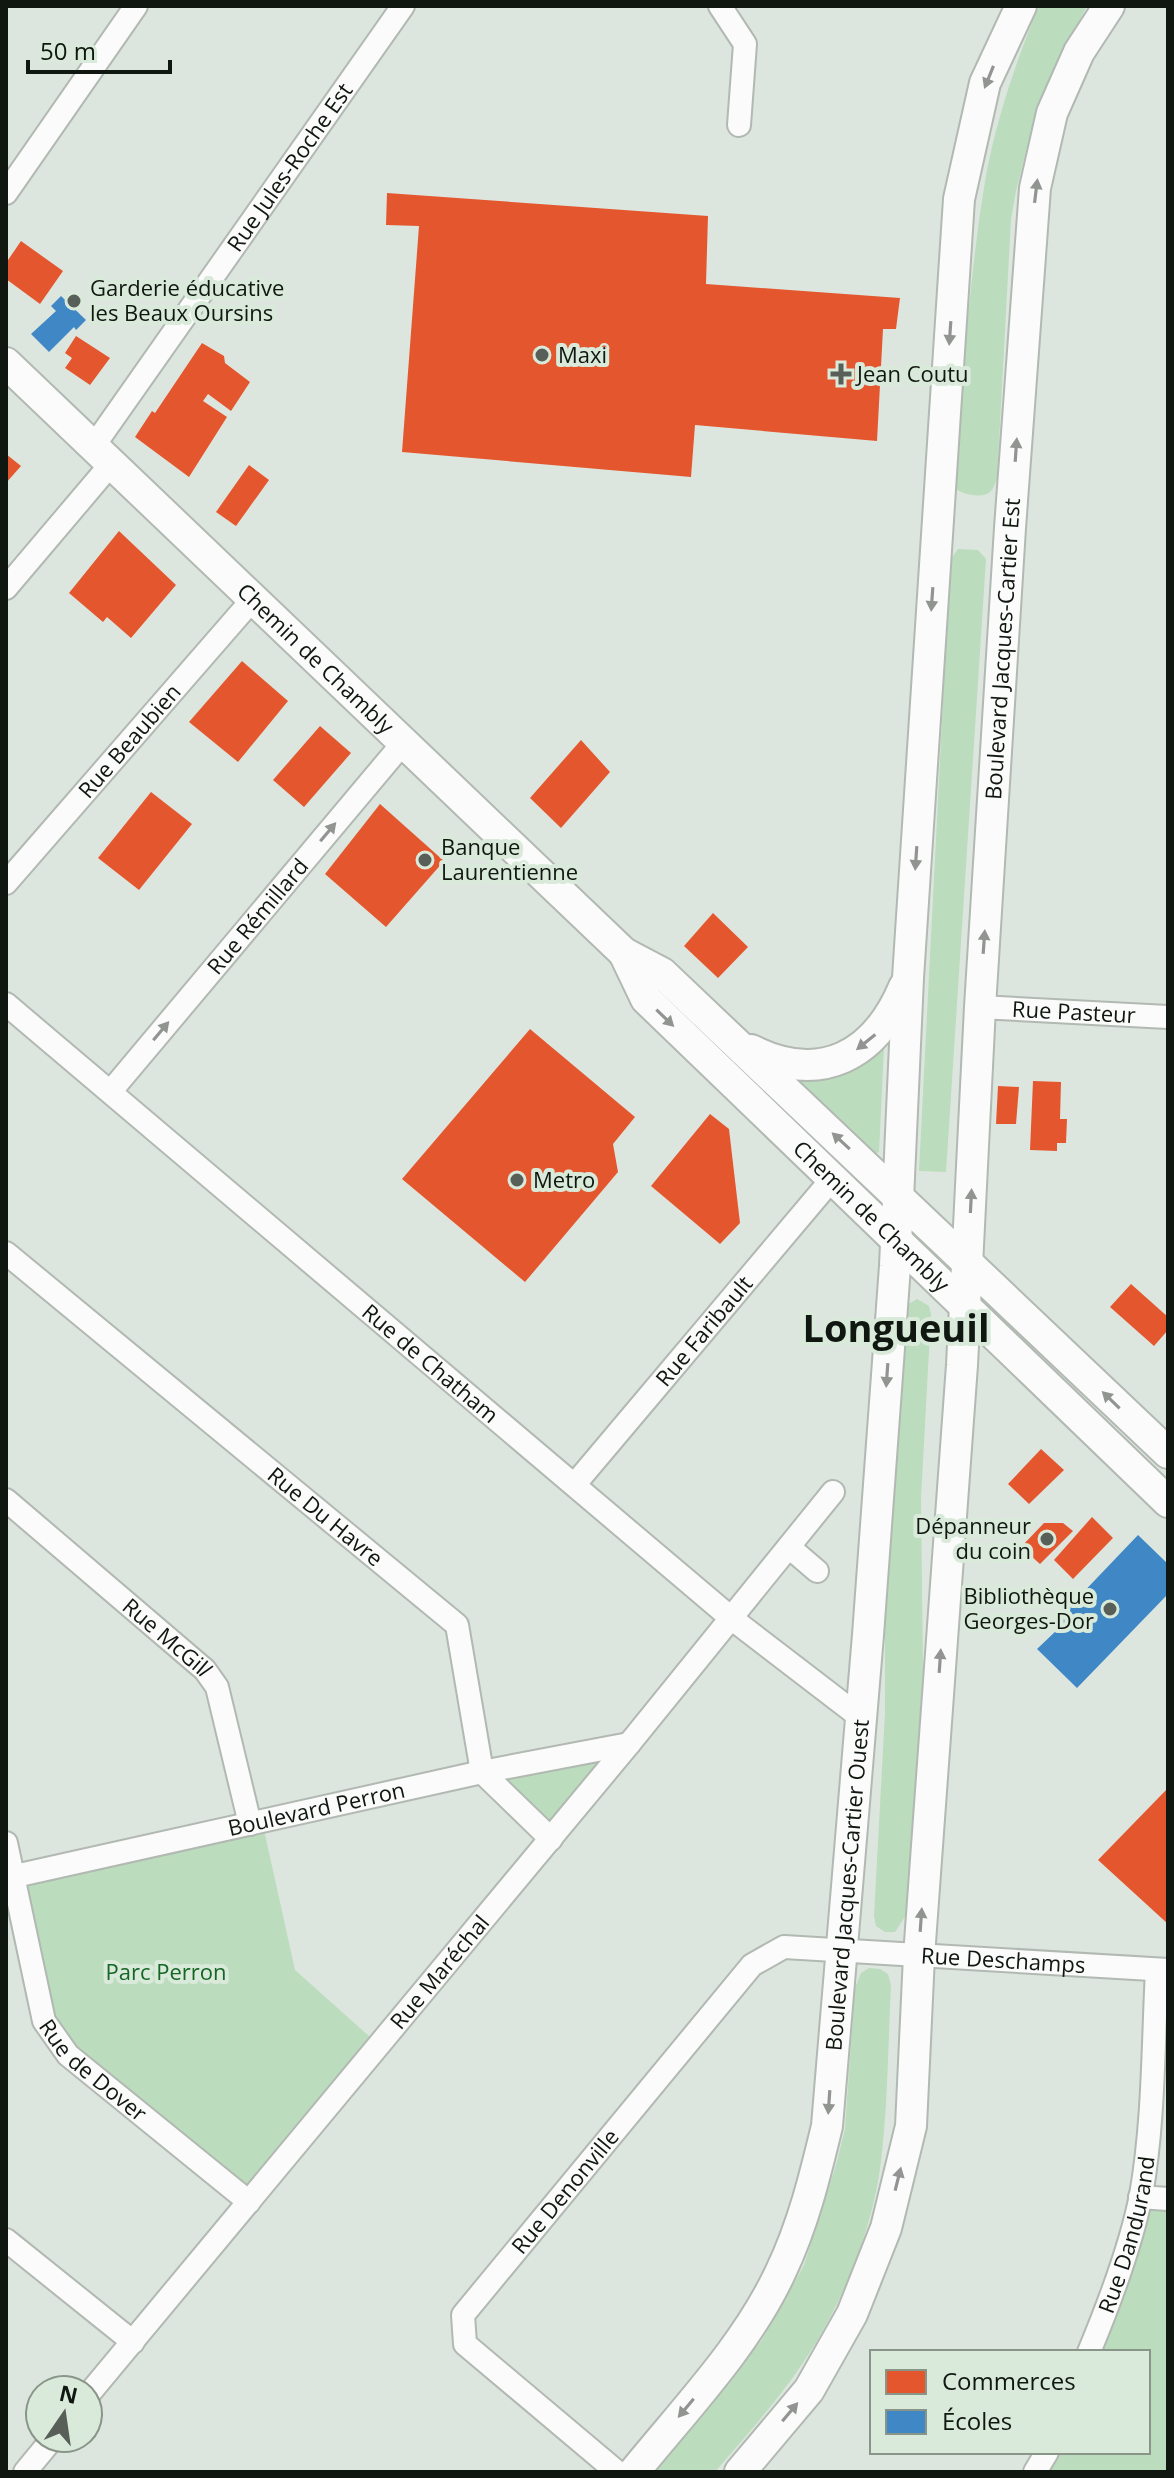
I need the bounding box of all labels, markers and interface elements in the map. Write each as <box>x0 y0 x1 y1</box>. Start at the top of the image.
scale bar <box>28 24 170 74</box>
text: 50 m <box>40 34 96 67</box>
one-way arrow <box>982 65 995 89</box>
street label: Rue Jules-Roche Est <box>219 76 359 257</box>
one-way arrow <box>1030 178 1043 203</box>
place label: Garderie éducative les Beaux Oursins <box>90 272 284 327</box>
marker: Garderie éducative les Beaux Oursins <box>65 292 83 310</box>
one-way arrow <box>943 321 956 346</box>
place label: Maxi <box>558 339 607 369</box>
marker: Maxi <box>533 346 551 364</box>
place label: Jean Coutu <box>855 358 969 388</box>
marker: Jean Coutu <box>832 365 850 383</box>
one-way arrow <box>1010 437 1023 462</box>
street label: Boulevard Jacques-Cartier Est <box>977 497 1026 800</box>
street label: Chemin de Chambly <box>231 576 402 741</box>
one-way arrow <box>925 587 938 612</box>
street label: Rue Beaubien <box>71 677 187 804</box>
one-way arrow <box>319 822 336 842</box>
place label: Banque Laurentienne <box>441 831 578 886</box>
one-way arrow <box>909 846 922 871</box>
street label: Rue Rémillard <box>199 851 314 980</box>
marker: Banque Laurentienne <box>416 851 434 869</box>
one-way arrow <box>978 929 991 954</box>
street label: Rue Pasteur <box>1011 993 1137 1029</box>
one-way arrow <box>655 1008 674 1026</box>
one-way arrow <box>152 1021 169 1041</box>
one-way arrow <box>855 1033 876 1050</box>
street label: Chemin de Chambly <box>787 1133 958 1299</box>
one-way arrow <box>832 1133 851 1151</box>
place label: Metro <box>533 1164 595 1194</box>
marker: Metro <box>508 1171 526 1189</box>
one-way arrow <box>965 1188 978 1213</box>
street label: Rue Faribault <box>648 1269 758 1392</box>
street label: Rue de Chatham <box>356 1296 506 1429</box>
district label: Longueuil <box>802 1301 990 1353</box>
one-way arrow <box>880 1363 893 1388</box>
one-way arrow <box>1102 1391 1121 1409</box>
street label: Rue Du Havre <box>262 1459 390 1572</box>
place label: Dépanneur du coin <box>915 1510 1031 1565</box>
marker: Dépanneur du coin <box>1038 1530 1056 1548</box>
place label: Bibliothèque Georges-Dor <box>963 1580 1094 1635</box>
street label: Rue McGill <box>117 1590 221 1682</box>
marker: Bibliothèque Georges-Dor <box>1101 1600 1119 1618</box>
one-way arrow <box>934 1648 947 1673</box>
street label: Boulevard Jacques-Cartier Ouest <box>817 1718 875 2052</box>
street label: Boulevard Perron <box>225 1774 408 1842</box>
one-way arrow <box>915 1907 928 1932</box>
street label: Rue Maréchal <box>382 1908 495 2035</box>
street label: Rue Deschamps <box>920 1939 1086 1979</box>
park label: Parc Perron <box>106 1956 227 1986</box>
street label: Rue de Dover <box>33 2012 154 2127</box>
one-way arrow <box>822 2090 835 2115</box>
street label: Rue Denonville <box>504 2122 625 2260</box>
street label: Rue Dandurand <box>1090 2154 1161 2317</box>
one-way arrow <box>893 2166 905 2191</box>
legend <box>870 2350 1150 2454</box>
text: Commerces <box>942 2364 1076 2397</box>
north arrow <box>24 2374 104 2454</box>
text: N <box>57 2377 81 2410</box>
one-way arrow <box>679 2398 695 2418</box>
one-way arrow <box>781 2403 798 2423</box>
text: Écoles <box>942 2404 1012 2437</box>

